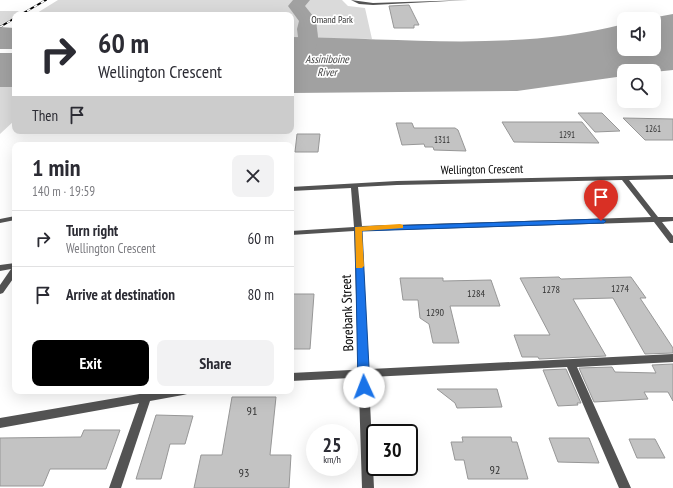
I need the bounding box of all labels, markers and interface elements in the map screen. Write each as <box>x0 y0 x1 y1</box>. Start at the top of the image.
map controls <box>617 12 661 108</box>
button: sound <box>617 12 661 56</box>
park label: Omand Park <box>311 13 353 26</box>
text: 60 m <box>98 24 149 61</box>
icon: right <box>32 28 84 80</box>
water label: Assiniboine River <box>305 52 350 79</box>
text: Wellington Crescent <box>98 60 222 83</box>
button: search <box>617 64 661 108</box>
icon: arrive <box>66 104 88 126</box>
text: Then <box>32 106 58 125</box>
house number: 1261 <box>645 123 661 134</box>
house number: 1291 <box>559 129 575 140</box>
house number: 1311 <box>434 134 450 145</box>
text: 1 min <box>32 152 80 183</box>
button: close <box>232 155 274 197</box>
street label: Wellington Crescent <box>441 161 524 177</box>
pin <box>584 180 618 221</box>
text: 140 m · 19:59 <box>32 183 95 200</box>
icon: arrive <box>590 186 612 208</box>
text: Turn right <box>66 221 118 240</box>
icon: right <box>32 228 54 250</box>
text: 60 m <box>248 229 274 248</box>
text: Wellington Crescent <box>66 240 156 257</box>
street label: Borebank Street <box>337 274 357 352</box>
house number: 1274 <box>611 282 630 295</box>
house number: 1278 <box>542 283 560 296</box>
icon: arrive <box>32 284 54 306</box>
text: Arrive at destination <box>66 285 175 304</box>
text: 80 m <box>248 285 274 304</box>
house number: 1284 <box>467 287 486 300</box>
house number: 1290 <box>426 306 445 319</box>
button: Exit <box>32 340 149 386</box>
button: Share <box>157 340 274 386</box>
position arrow <box>343 366 385 408</box>
house number: 91 <box>247 403 257 418</box>
speed limit sign: 30 <box>366 424 418 476</box>
text: 25 <box>322 432 342 458</box>
text: km/h <box>323 453 341 466</box>
house number: 92 <box>490 462 500 477</box>
house number: 93 <box>239 465 249 480</box>

